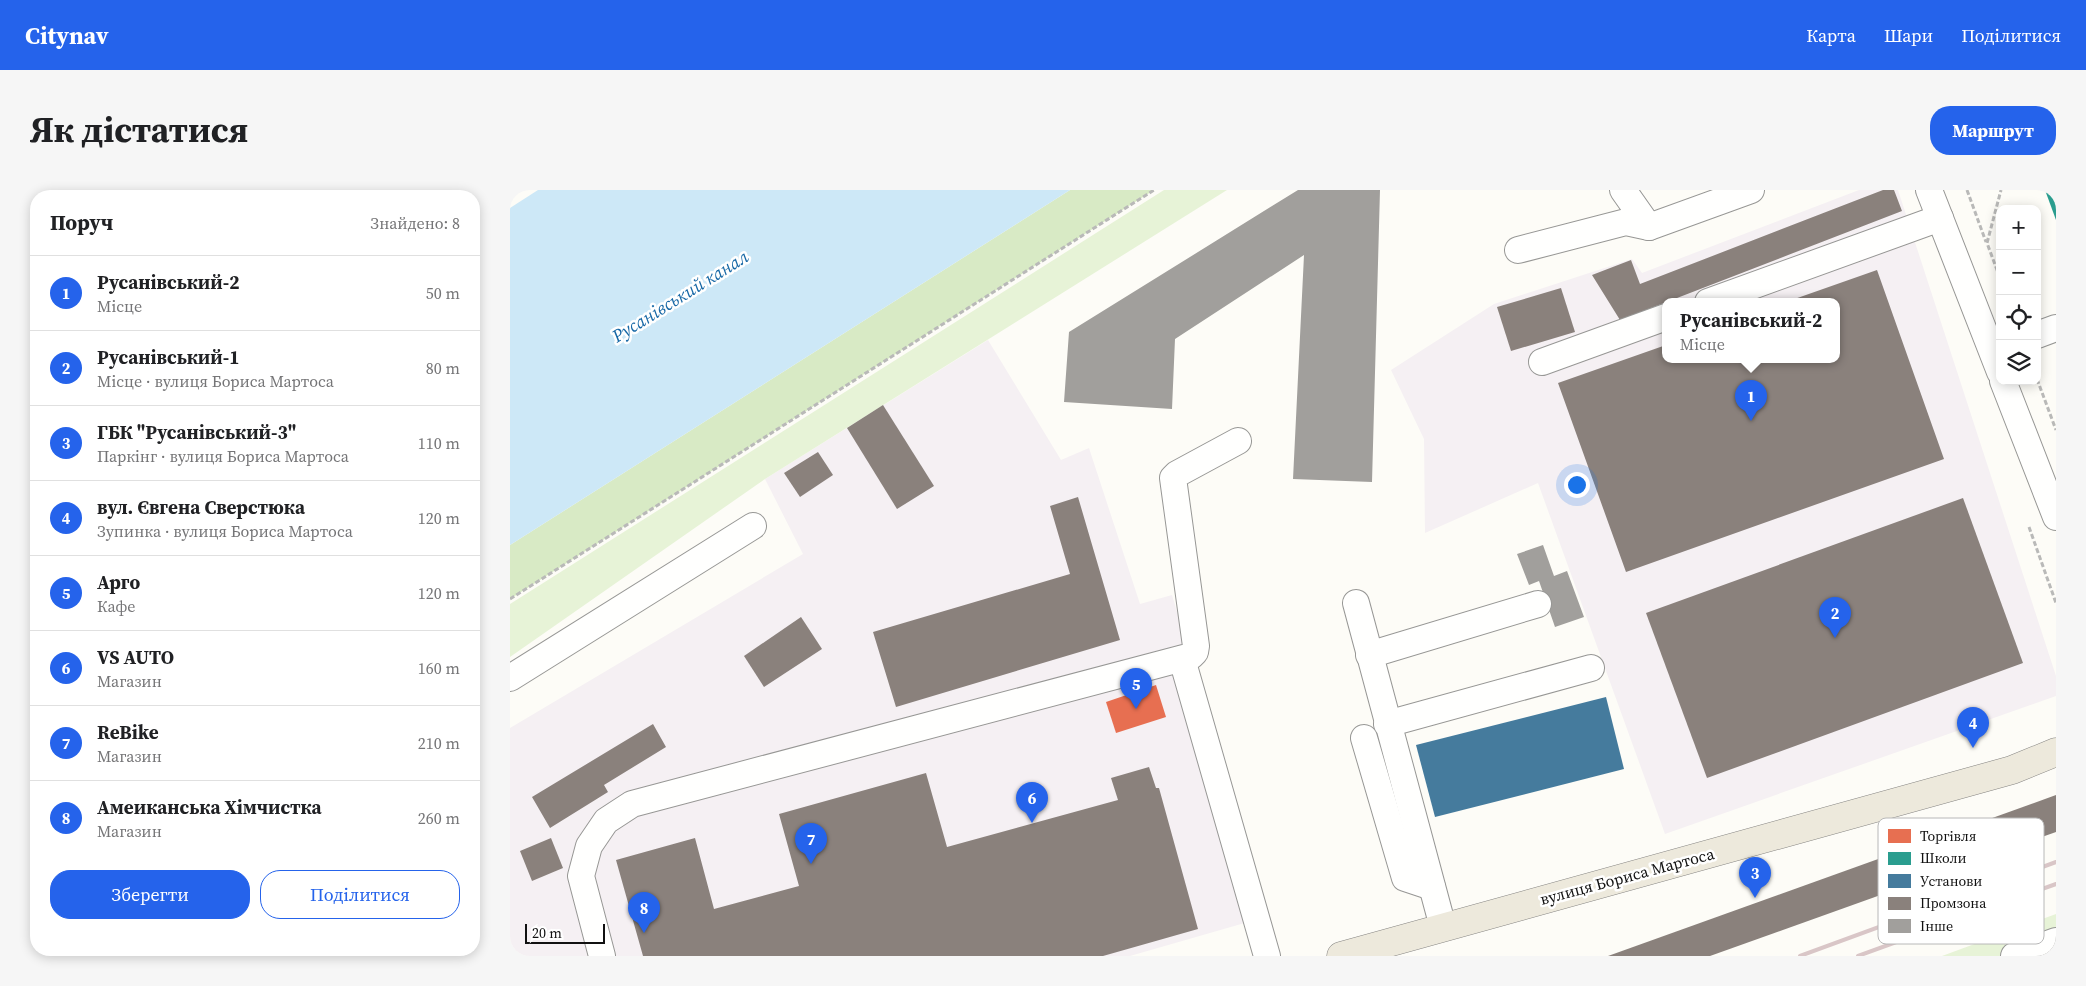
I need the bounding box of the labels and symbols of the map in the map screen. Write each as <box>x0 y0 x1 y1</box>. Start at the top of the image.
water label: Русанівський канал <box>606 244 753 349</box>
pin: 1 <box>1735 380 1767 421</box>
your location <box>1564 472 1590 498</box>
pin: 2 <box>1819 597 1851 638</box>
pin: 5 <box>1120 668 1152 709</box>
pin: 4 <box>1957 707 1989 748</box>
pin: 6 <box>1016 782 1048 823</box>
legend <box>1878 818 2044 944</box>
pin: 7 <box>795 823 827 864</box>
text: Торгівля <box>1920 826 1976 846</box>
street label: вулиця Бориса Мартоса <box>1537 842 1717 910</box>
text: Школи <box>1920 848 1967 868</box>
pin: 3 <box>1739 857 1771 898</box>
text: Установи <box>1920 871 1982 891</box>
pin: 8 <box>628 892 660 933</box>
text: Промзона <box>1920 893 1987 913</box>
text: Інше <box>1920 916 1953 936</box>
scale bar <box>525 921 605 944</box>

